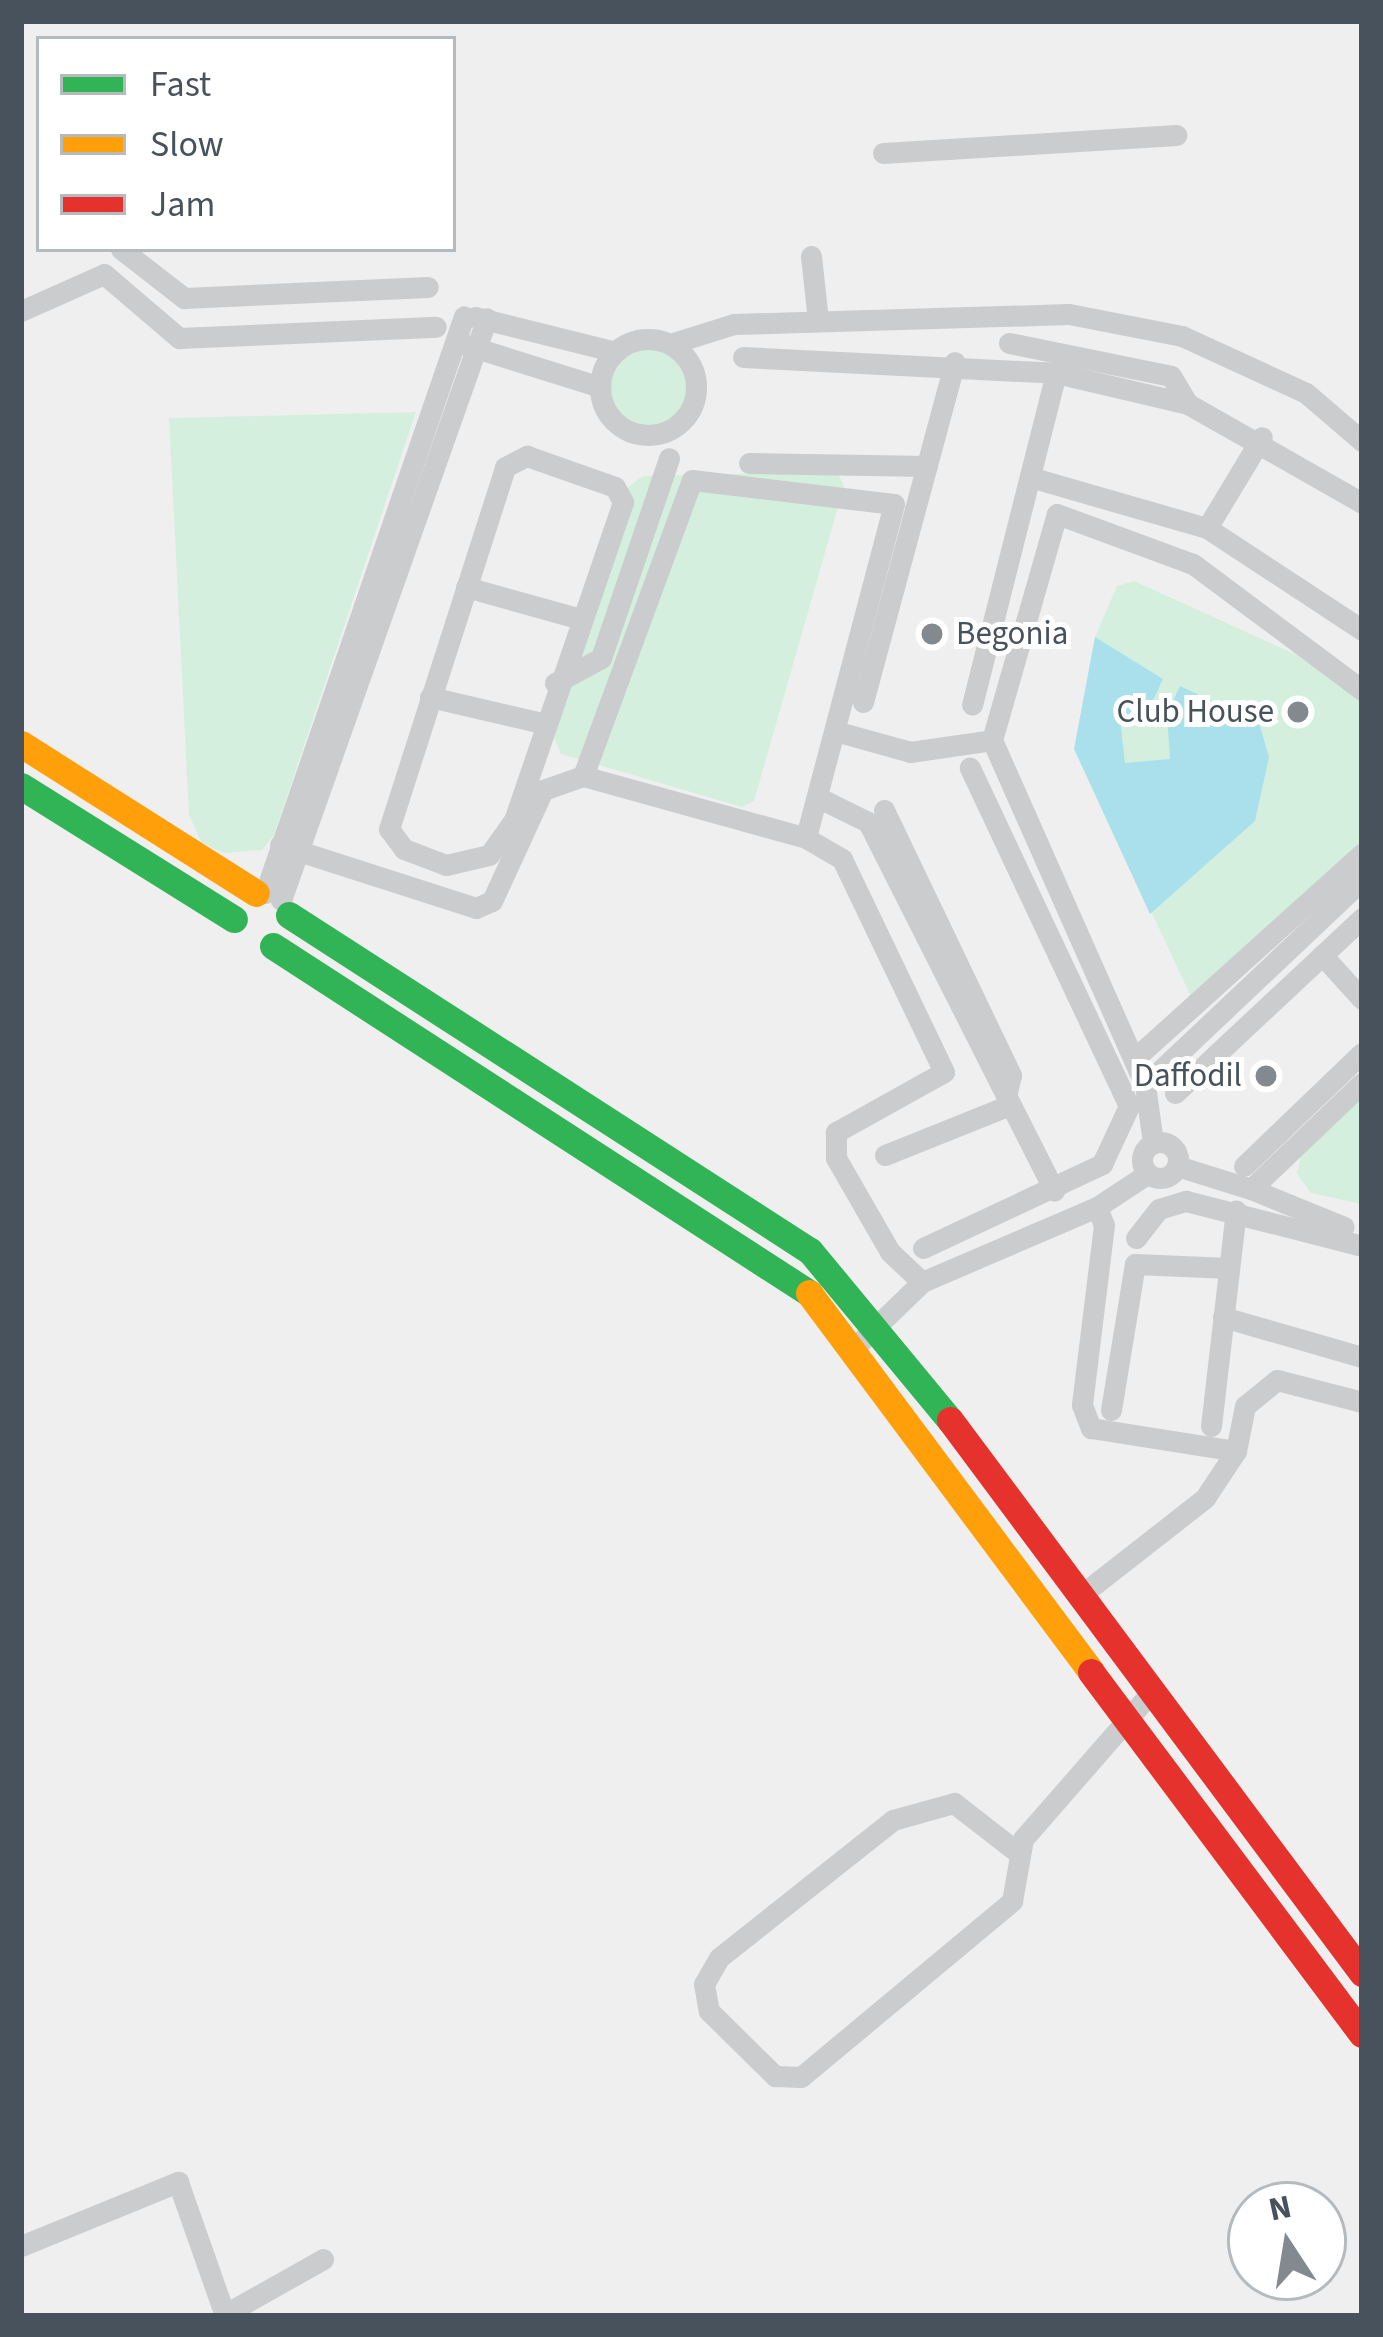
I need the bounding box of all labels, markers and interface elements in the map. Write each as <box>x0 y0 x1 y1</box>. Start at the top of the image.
legend <box>36 36 456 252</box>
text: Fast <box>150 59 211 110</box>
text: Slow <box>150 119 224 170</box>
text: Jam <box>150 179 215 230</box>
place label: Begonia <box>956 614 1068 654</box>
marker: Begonia <box>919 621 945 647</box>
place label: Club House <box>1116 692 1274 732</box>
marker: Club House <box>1285 699 1311 725</box>
place label: Daffodil <box>1134 1056 1242 1096</box>
marker: Daffodil <box>1253 1063 1279 1089</box>
north arrow <box>1227 2181 1347 2301</box>
text: N <box>1264 2183 1296 2234</box>

